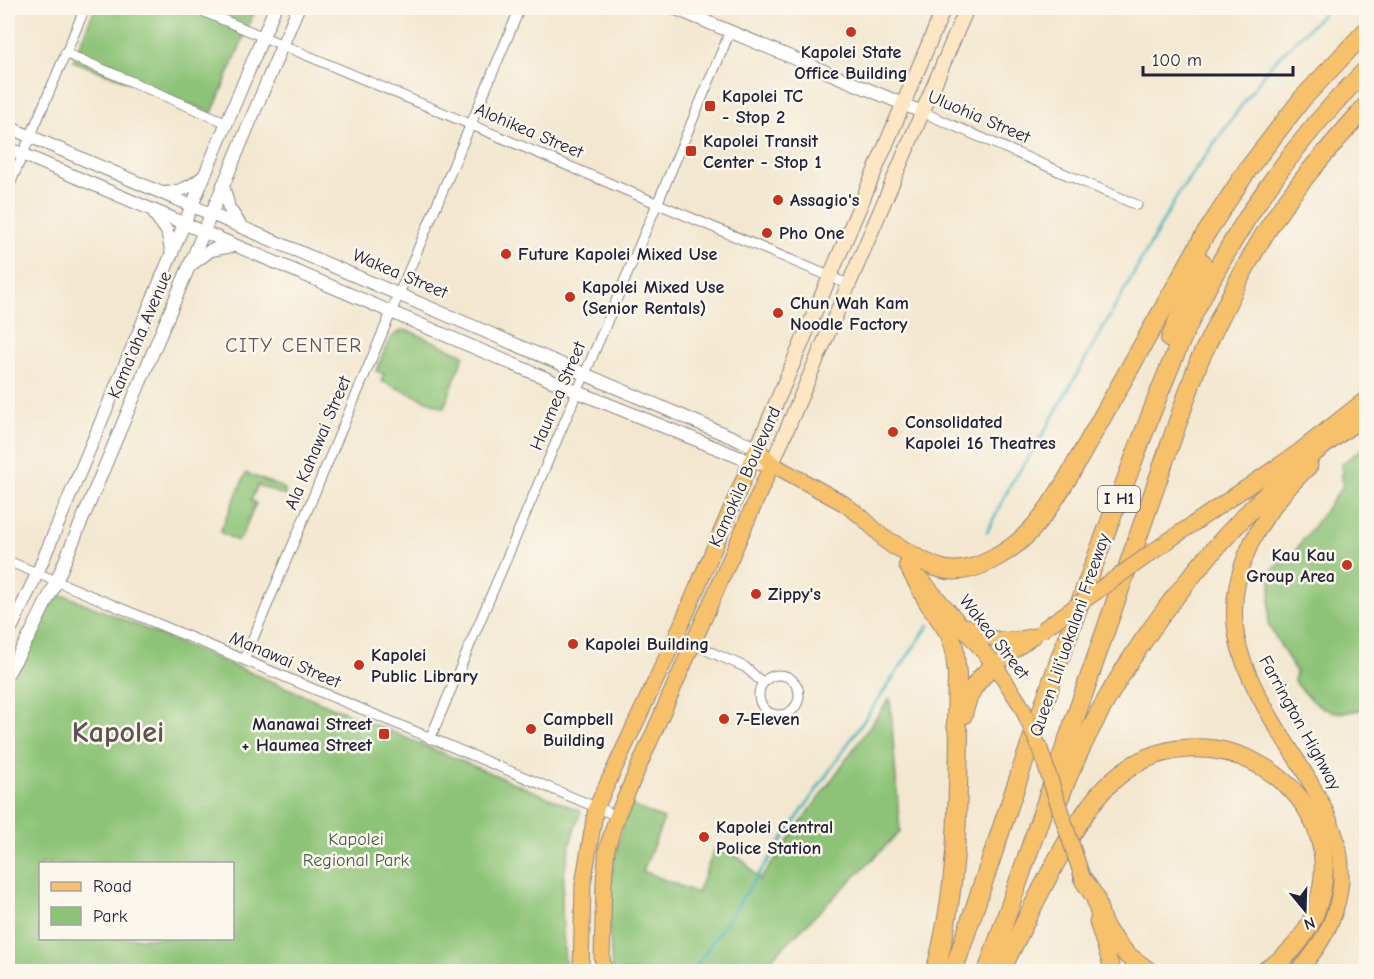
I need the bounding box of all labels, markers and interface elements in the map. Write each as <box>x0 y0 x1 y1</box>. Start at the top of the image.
marker: Kapolei State Office Building <box>844 25 858 39</box>
scale bar <box>1143 39 1293 77</box>
place label: Kapolei State Office Building <box>794 42 908 84</box>
text: 100 m <box>1152 50 1202 71</box>
place label: Kapolei TC - Stop 2 <box>722 86 803 128</box>
street label: Uluohia Street <box>925 86 1034 148</box>
street label: Alohikea Street <box>472 99 587 164</box>
marker: Kapolei TC - Stop 2 <box>703 99 717 113</box>
place label: Kapolei Transit Center - Stop 1 <box>703 131 822 173</box>
marker: Kapolei Transit Center - Stop 1 <box>684 144 698 158</box>
place label: Assagio's <box>790 190 860 211</box>
marker: Assagio's <box>771 193 785 207</box>
place label: Pho One <box>779 223 844 244</box>
marker: Pho One <box>760 226 774 240</box>
place label: Future Kapolei Mixed Use <box>518 244 717 265</box>
street label: Wakea Street <box>349 245 452 304</box>
marker: Future Kapolei Mixed Use <box>499 247 513 261</box>
street label: Kama'aha Avenue <box>104 268 176 402</box>
place label: Kapolei Mixed Use (Senior Rentals) <box>582 277 725 319</box>
marker: Kapolei Mixed Use (Senior Rentals) <box>563 290 577 304</box>
place label: Chun Wah Kam Noodle Factory <box>790 293 909 335</box>
marker: Chun Wah Kam Noodle Factory <box>771 306 785 320</box>
district label: CITY CENTER <box>225 334 363 357</box>
street label: Haumea Street <box>526 338 591 453</box>
street label: Ala Kahawai Street <box>280 372 356 513</box>
street label: Kamokila Boulevard <box>705 404 785 550</box>
place label: Consolidated Kapolei 16 Theatres <box>905 412 1056 454</box>
marker: Consolidated Kapolei 16 Theatres <box>886 425 900 439</box>
road number: I H1 <box>1098 486 1140 512</box>
street label: Queen Liliʻuokalani Freeway <box>1025 530 1115 739</box>
place label: Kau Kau Group Area <box>1246 545 1335 587</box>
marker: Kau Kau Group Area <box>1340 558 1354 572</box>
place label: Zippy's <box>768 584 821 605</box>
marker: Zippy's <box>749 587 763 601</box>
street label: Wakea Street <box>955 591 1034 684</box>
street label: Manawai Street <box>226 627 344 693</box>
place label: Kapolei Building <box>585 634 709 655</box>
marker: Kapolei Building <box>566 637 580 651</box>
place label: Kapolei Public Library <box>371 645 478 687</box>
street label: Farrington Highway <box>1254 652 1346 795</box>
marker: Kapolei Public Library <box>352 658 366 672</box>
place label: Campbell Building <box>543 709 613 751</box>
place label: 7-Eleven <box>736 709 800 730</box>
marker: 7-Eleven <box>717 712 731 726</box>
place label: Manawai Street + Haumea Street <box>242 714 373 756</box>
district label: Kapolei <box>72 715 164 750</box>
marker: Campbell Building <box>524 722 538 736</box>
marker: Manawai Street + Haumea Street <box>377 727 391 741</box>
place label: Kapolei Central Police Station <box>716 817 833 859</box>
park label: Kapolei Regional Park <box>303 829 409 871</box>
marker: Kapolei Central Police Station <box>697 830 711 844</box>
legend <box>39 862 234 940</box>
text: Road <box>93 876 132 897</box>
north arrow <box>1275 880 1335 940</box>
text: Park <box>93 906 128 927</box>
text: N <box>1302 913 1317 933</box>

